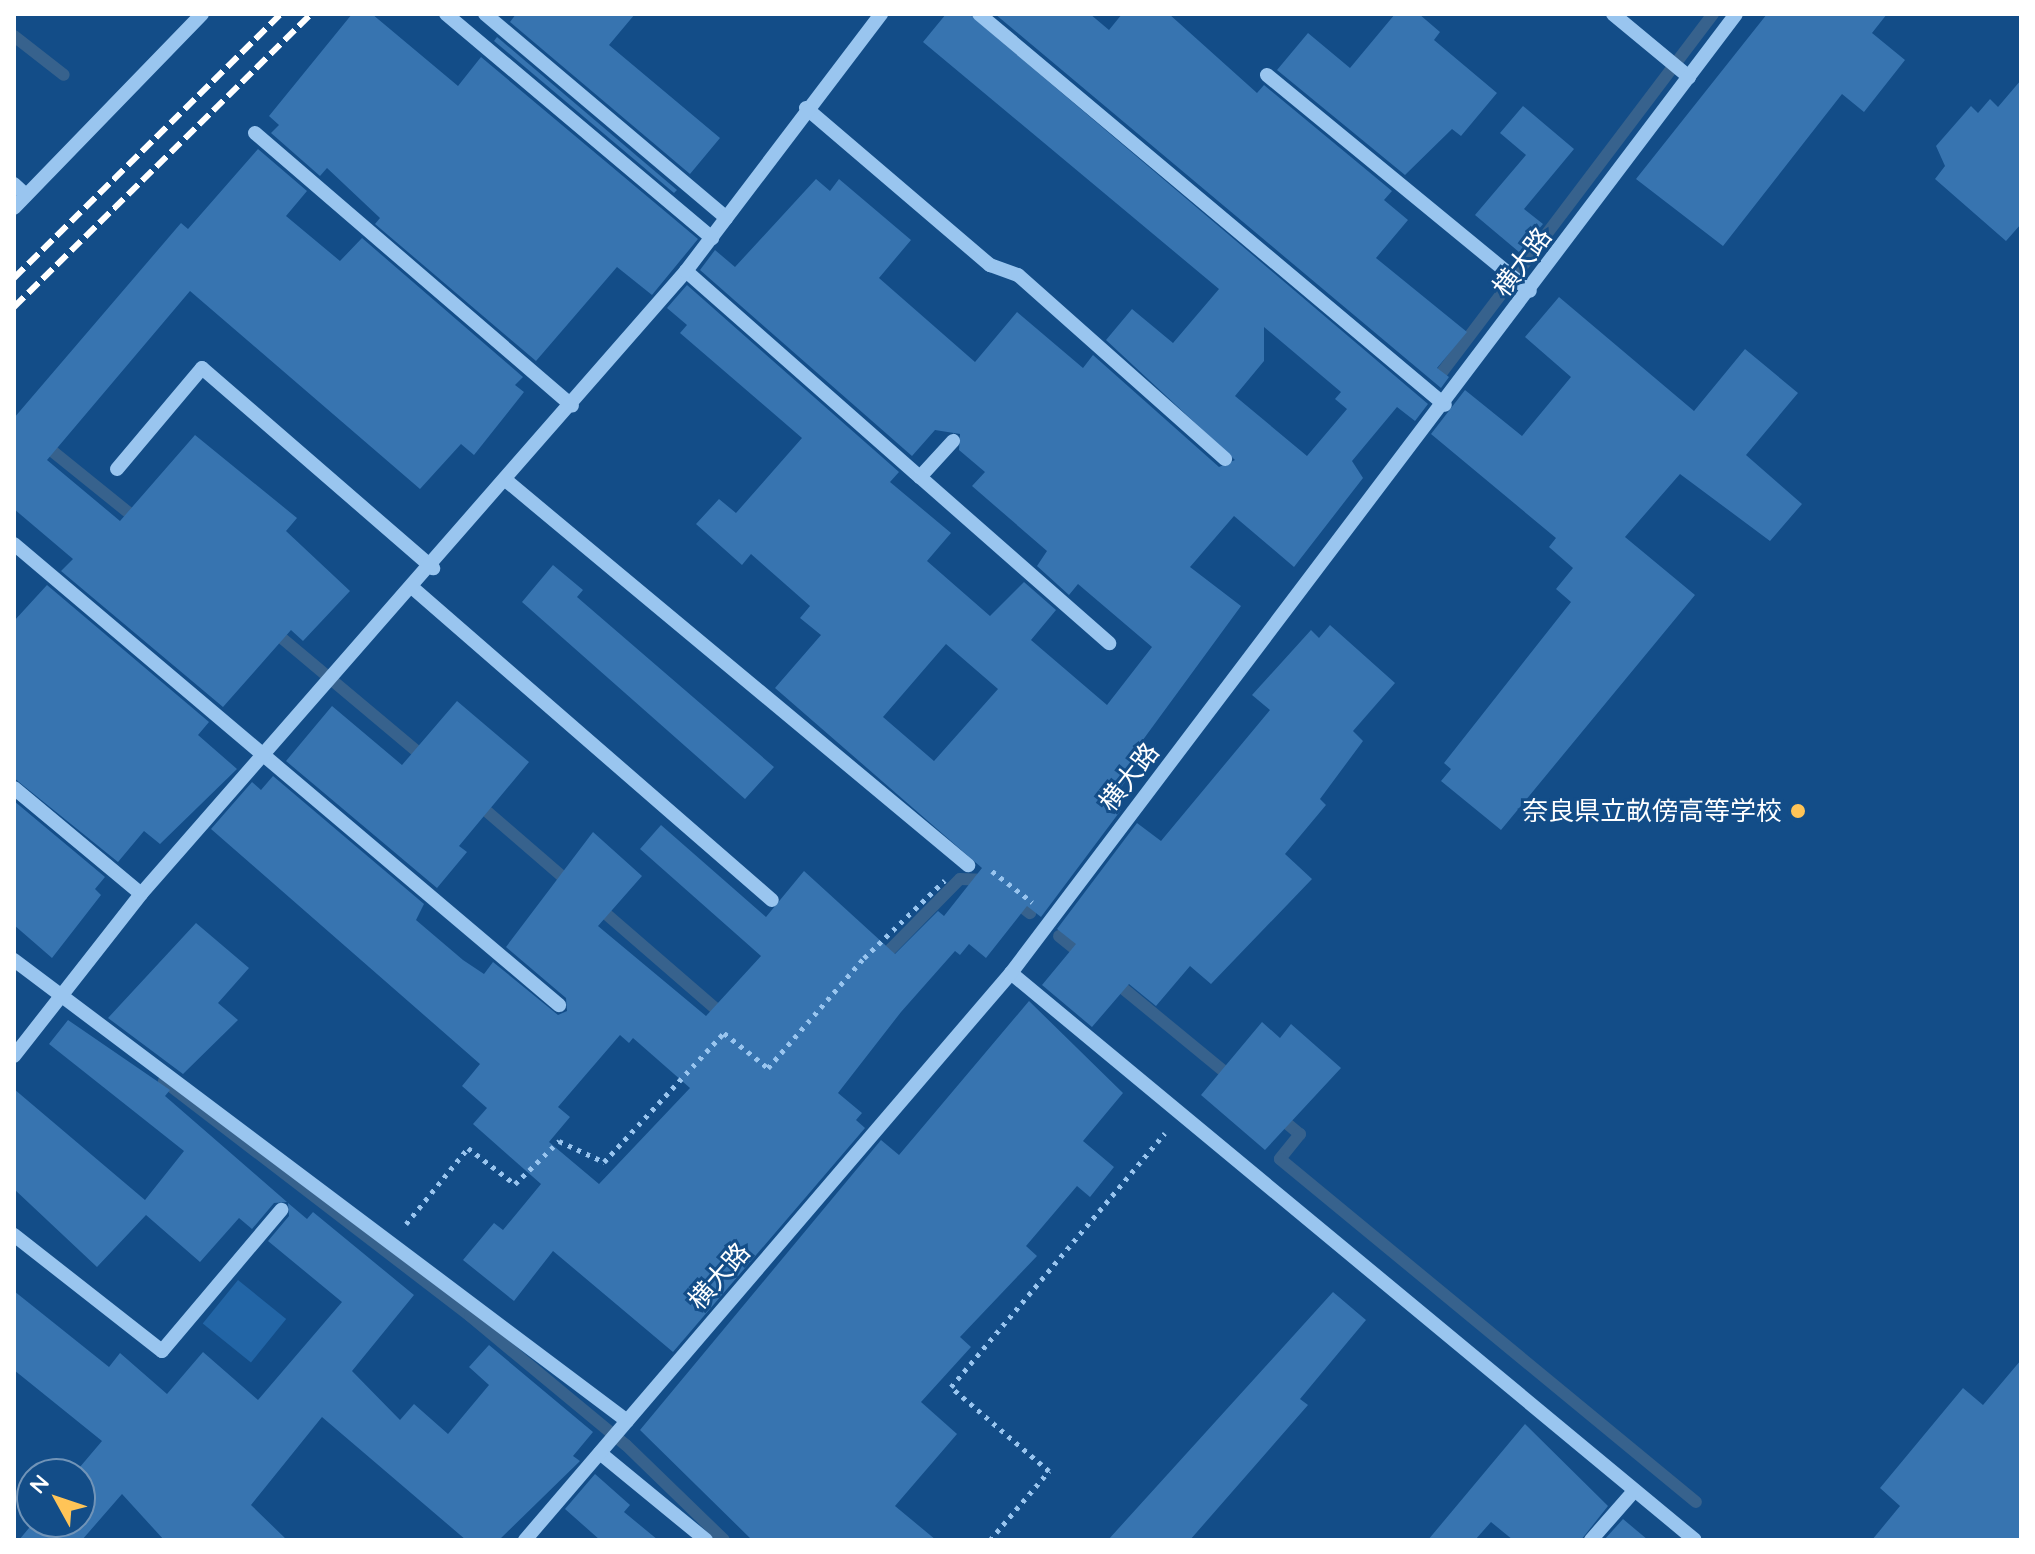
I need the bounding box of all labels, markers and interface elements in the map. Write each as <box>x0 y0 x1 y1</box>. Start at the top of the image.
street label: 横大路 <box>1486 221 1558 303</box>
street label: 横大路 <box>1093 737 1165 817</box>
place label: 奈良県立畝傍高等学校 <box>1522 795 1782 827</box>
marker: 奈良県立畝傍高等学校 <box>1789 802 1807 820</box>
street label: 横大路 <box>682 1236 756 1316</box>
north arrow <box>16 1458 96 1538</box>
text: N <box>23 1469 55 1499</box>

